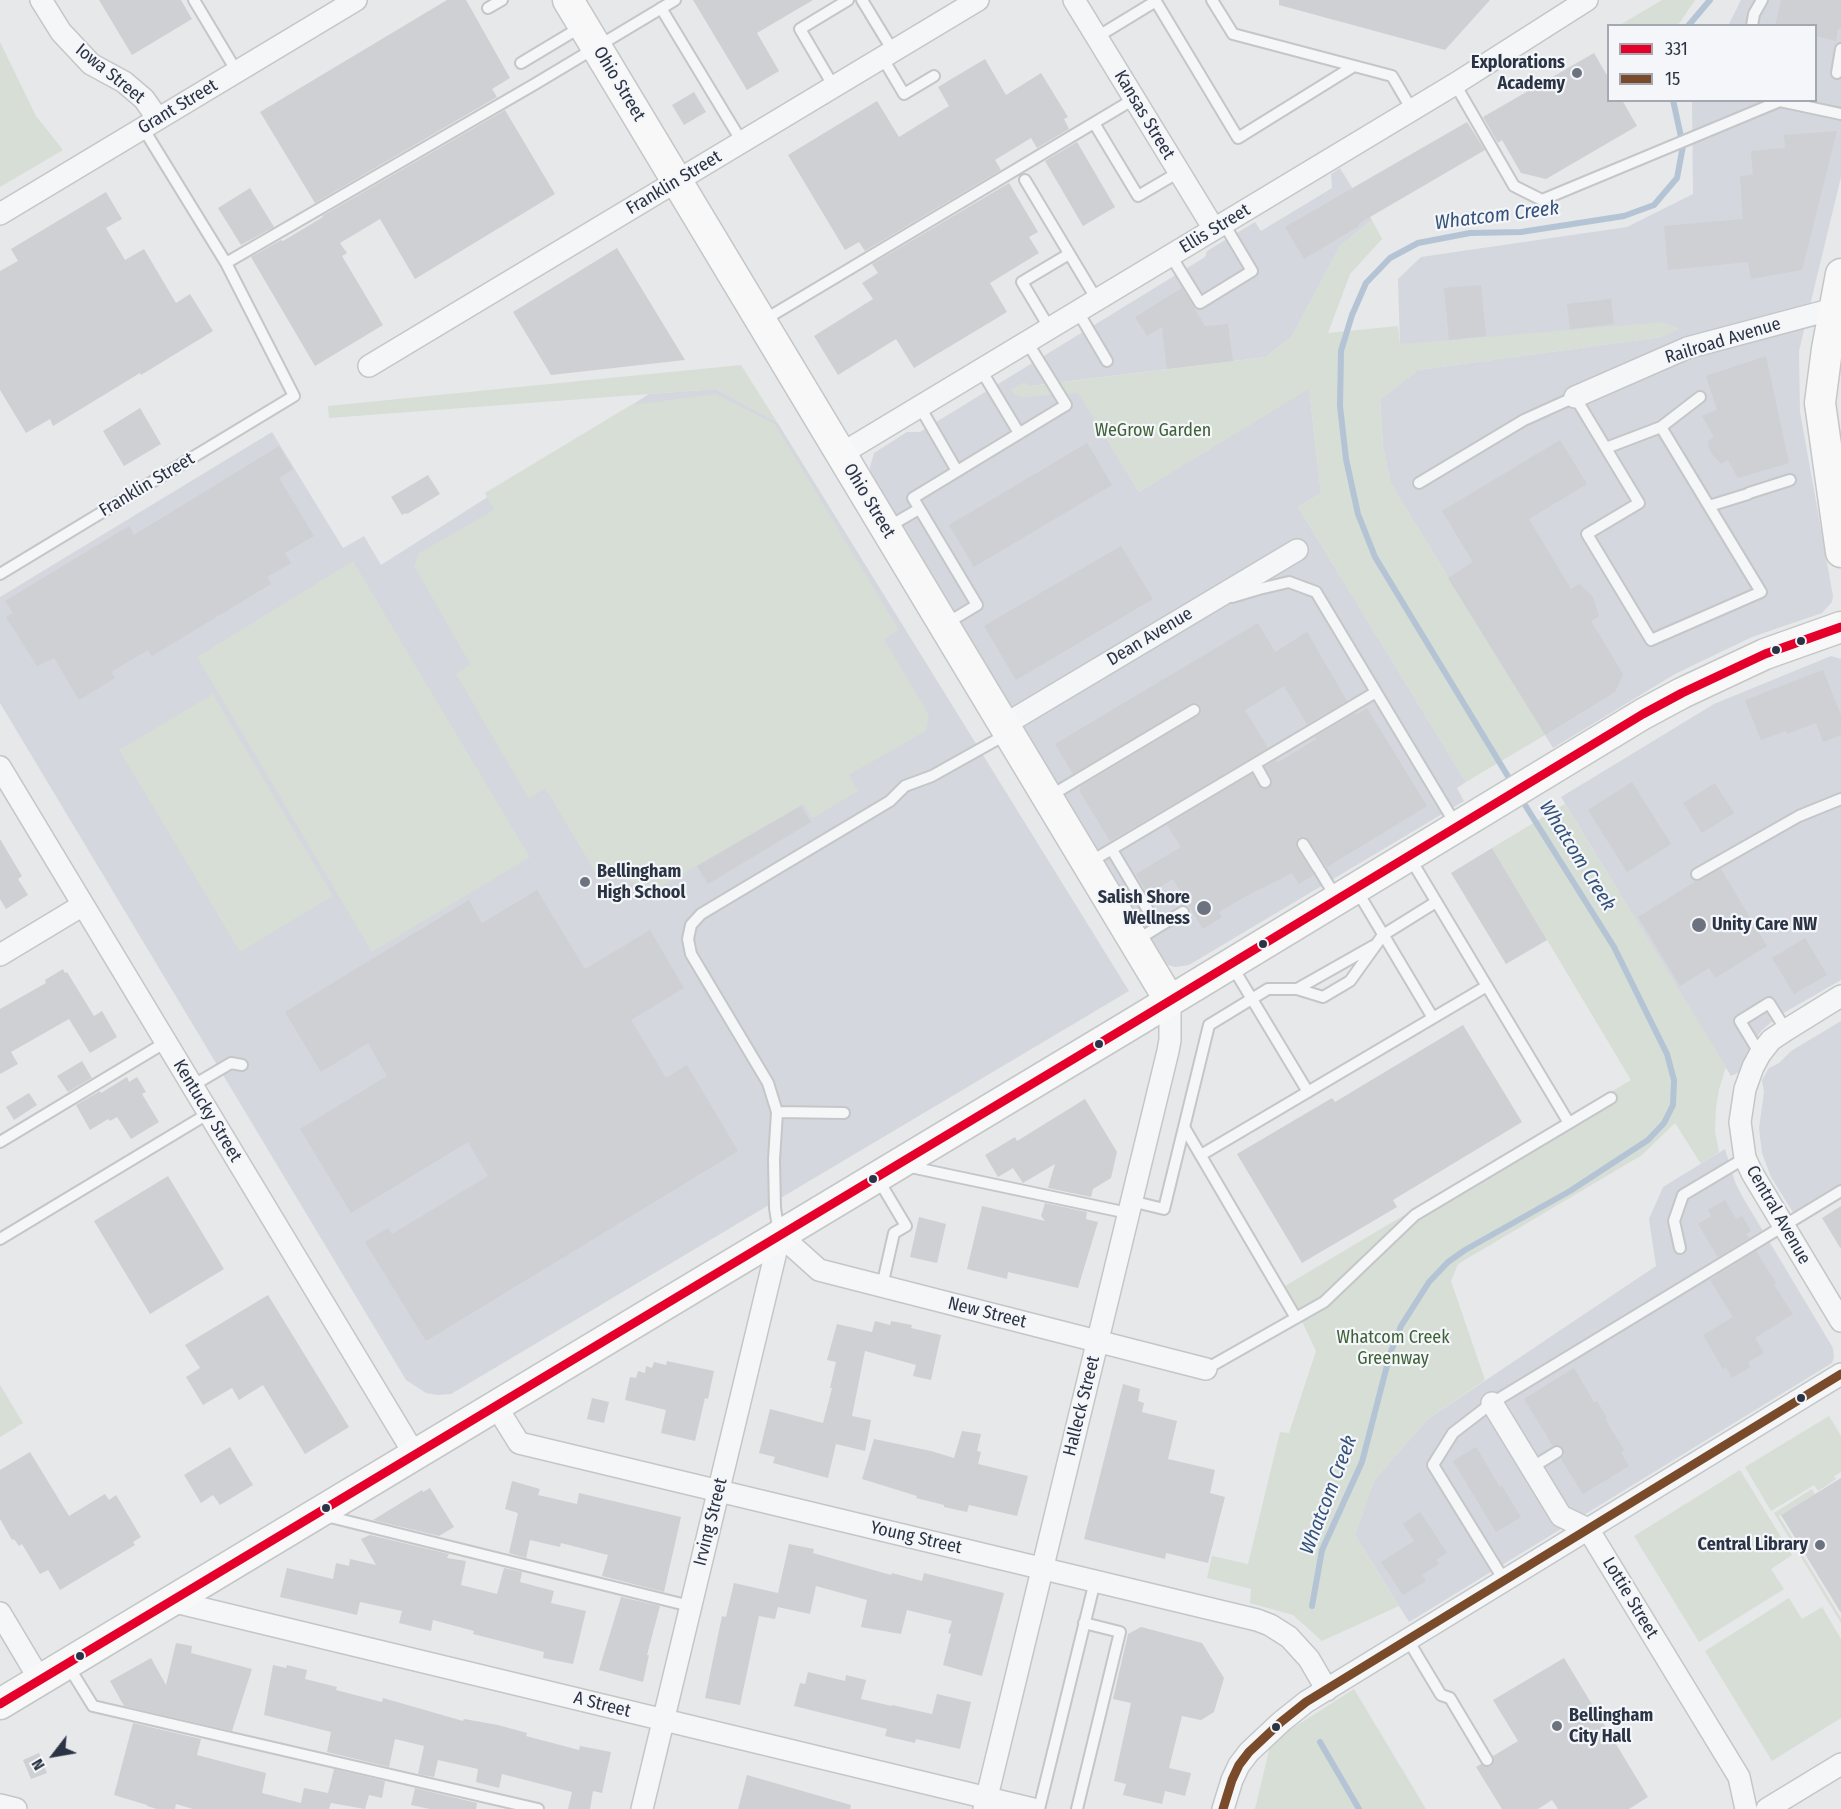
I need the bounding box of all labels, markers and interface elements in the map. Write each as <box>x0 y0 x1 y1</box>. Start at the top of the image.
legend <box>1607 24 1817 102</box>
text: 331 <box>1665 38 1688 60</box>
street label: Iowa Street <box>71 39 149 109</box>
street label: Ohio Street <box>588 43 650 125</box>
place label: Explorations Academy <box>1471 52 1565 94</box>
marker: Explorations Academy <box>1570 66 1584 80</box>
street label: Kansas Street <box>1109 67 1179 163</box>
text: 15 <box>1665 68 1680 90</box>
street label: Grant Street <box>134 75 222 139</box>
street label: Franklin Street <box>623 146 725 220</box>
water label: Whatcom Creek <box>1433 196 1561 236</box>
street label: Ellis Street <box>1176 200 1254 258</box>
street label: Railroad Avenue <box>1663 313 1783 369</box>
park label: WeGrow Garden <box>1095 420 1211 442</box>
street label: Franklin Street <box>96 448 198 522</box>
street label: Ohio Street <box>838 460 900 542</box>
street label: Dean Avenue <box>1103 603 1197 671</box>
unlabelled marker <box>1795 635 1807 647</box>
unlabelled marker <box>1770 644 1782 656</box>
water label: Whatcom Creek <box>1534 797 1620 915</box>
place label: Bellingham High School <box>597 861 685 904</box>
marker: Bellingham High School <box>578 875 592 889</box>
place label: Salish Shore Wellness <box>1098 887 1190 930</box>
marker: Salish Shore Wellness <box>1195 899 1213 917</box>
place label: Unity Care NW <box>1712 914 1817 936</box>
marker: Unity Care NW <box>1690 916 1708 934</box>
unlabelled marker <box>1257 938 1269 950</box>
unlabelled marker <box>1093 1038 1105 1050</box>
street label: Kentucky Street <box>168 1056 246 1166</box>
street label: Central Avenue <box>1741 1162 1815 1268</box>
unlabelled marker <box>867 1173 879 1185</box>
street label: New Street <box>946 1293 1028 1333</box>
park label: Whatcom Creek Greenway <box>1336 1327 1450 1370</box>
street label: Halleck Street <box>1059 1354 1105 1458</box>
unlabelled marker <box>1795 1392 1807 1404</box>
water label: Whatcom Creek <box>1295 1432 1363 1558</box>
street label: Irving Street <box>690 1476 732 1568</box>
unlabelled marker <box>320 1502 332 1514</box>
street label: Young Street <box>868 1517 964 1559</box>
place label: Central Library <box>1698 1534 1808 1556</box>
marker: Central Library <box>1813 1538 1827 1552</box>
street label: Lottie Street <box>1597 1554 1663 1642</box>
unlabelled marker <box>74 1650 86 1662</box>
street label: A Street <box>571 1688 633 1722</box>
place label: Bellingham City Hall <box>1569 1705 1653 1748</box>
marker: Bellingham City Hall <box>1550 1719 1564 1733</box>
unlabelled marker <box>1270 1721 1282 1733</box>
north arrow <box>24 1725 84 1785</box>
text: N <box>28 1756 49 1774</box>

